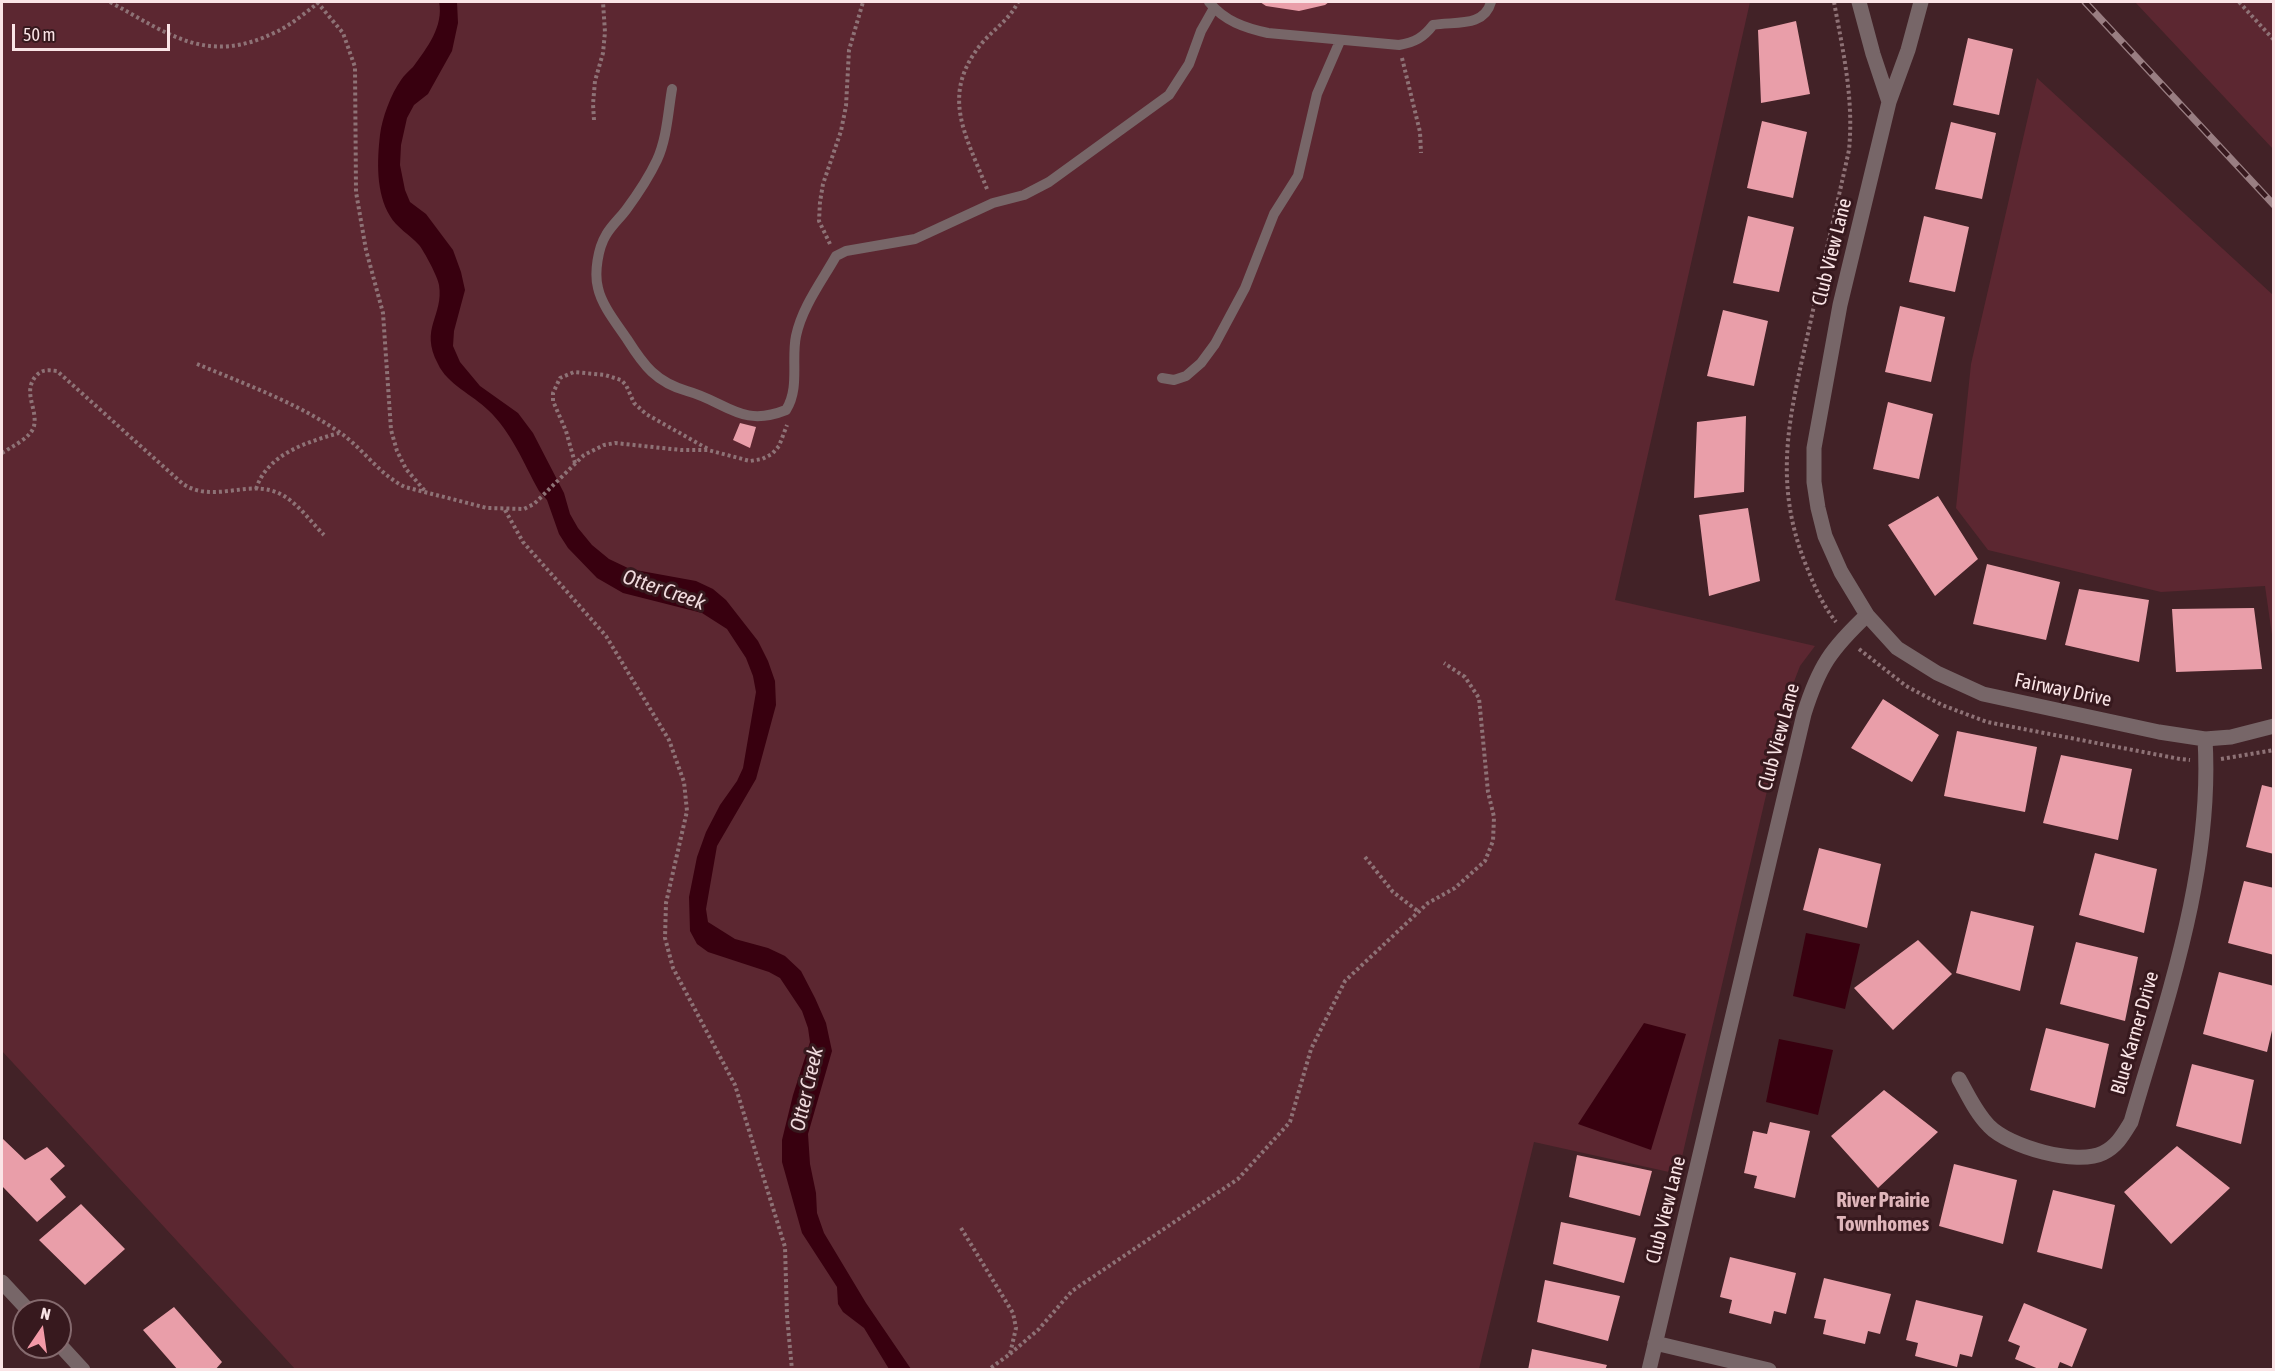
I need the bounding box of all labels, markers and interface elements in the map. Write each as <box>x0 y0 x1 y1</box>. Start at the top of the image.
scale bar <box>15 12 172 50</box>
text: 50 m <box>23 24 55 45</box>
street label: Club View Lane <box>1807 196 1857 308</box>
water label: Otter Creek <box>619 564 709 616</box>
street label: Fairway Drive <box>2012 668 2114 712</box>
street label: Club View Lane <box>1753 681 1805 793</box>
street label: Blue Karner Drive <box>2106 969 2164 1097</box>
water label: Otter Creek <box>785 1044 829 1134</box>
street label: Club View Lane <box>1641 1154 1691 1266</box>
district label: River Prairie Townhomes <box>1836 1187 1930 1237</box>
north arrow <box>12 1299 72 1359</box>
text: N <box>39 1304 52 1323</box>

